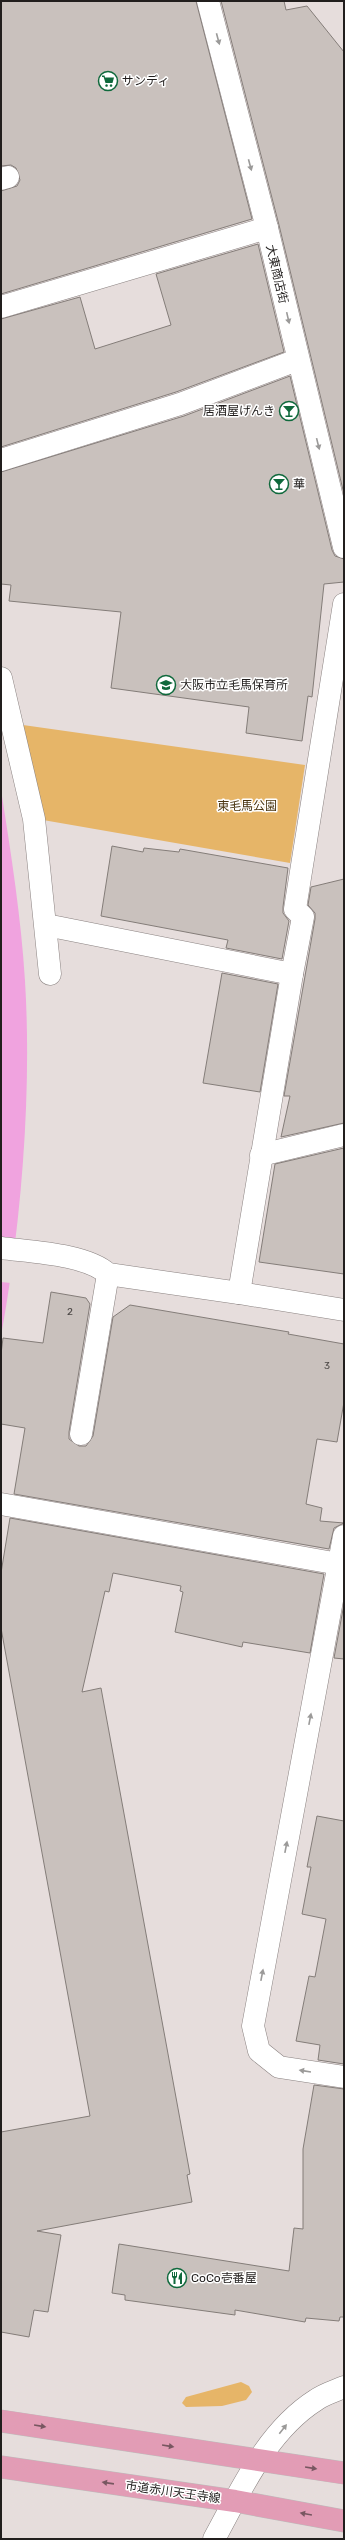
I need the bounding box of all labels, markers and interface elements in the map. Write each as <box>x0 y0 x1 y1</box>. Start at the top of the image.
one-way arrow <box>215 33 221 45</box>
supermarket icon: サンディ <box>97 70 119 92</box>
place label: サンディ <box>122 74 169 88</box>
one-way arrow <box>248 158 254 171</box>
street label: 大東商店街 <box>263 243 291 305</box>
one-way arrow <box>285 312 291 324</box>
bar icon: 居酒屋げんき <box>278 400 300 422</box>
place label: 居酒屋げんき <box>203 404 275 418</box>
one-way arrow <box>316 438 322 451</box>
bar icon: 華 <box>268 473 290 495</box>
place label: 華 <box>293 477 305 491</box>
school or university icon: 大阪市立毛馬保育所 <box>155 674 177 696</box>
place label: 大阪市立毛馬保育所 <box>180 678 288 692</box>
park label: 東毛馬公園 <box>217 799 277 813</box>
house number: 2 <box>67 1306 73 1318</box>
house number: 3 <box>324 1360 330 1372</box>
one-way arrow <box>307 1713 313 1725</box>
one-way arrow <box>283 1841 289 1853</box>
one-way arrow <box>260 1969 266 1981</box>
one-way arrow <box>299 2068 312 2074</box>
restaurant icon: CoCo壱番屋 <box>166 2267 188 2289</box>
place label: CoCo壱番屋 <box>191 2271 257 2285</box>
one-way arrow <box>33 2423 46 2429</box>
one-way arrow <box>279 2423 287 2434</box>
one-way arrow <box>162 2443 174 2449</box>
one-way arrow <box>305 2465 317 2471</box>
street label: 市道赤川天王寺線 <box>124 2478 222 2506</box>
one-way arrow <box>102 2480 114 2486</box>
one-way arrow <box>299 2510 312 2516</box>

